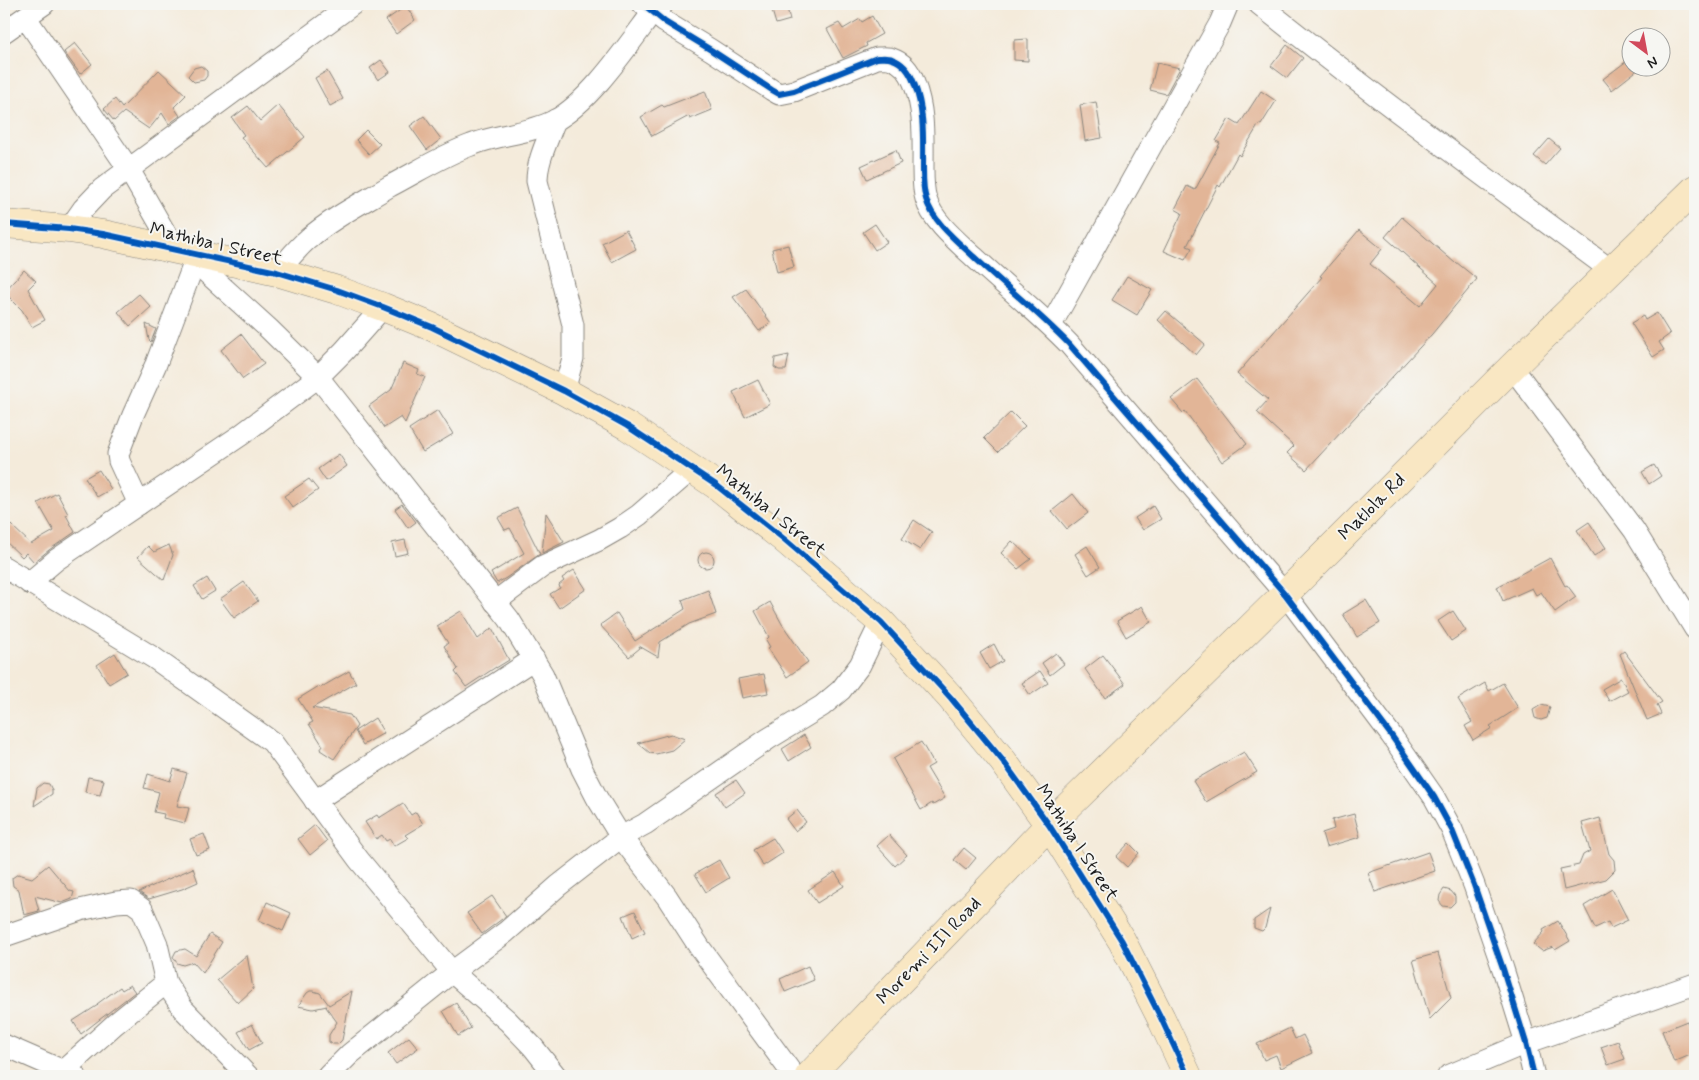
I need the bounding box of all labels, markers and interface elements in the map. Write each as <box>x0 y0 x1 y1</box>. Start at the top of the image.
north arrow <box>1622 28 1672 78</box>
text: N <box>1644 52 1661 72</box>
street label: Mathiba I Street <box>147 217 285 271</box>
street label: Mathiba I Street <box>710 459 832 563</box>
street label: Matlola Rd <box>1333 468 1411 546</box>
street label: Mathiba I Street <box>1030 779 1124 907</box>
street label: Moremi III Road <box>871 892 987 1010</box>

